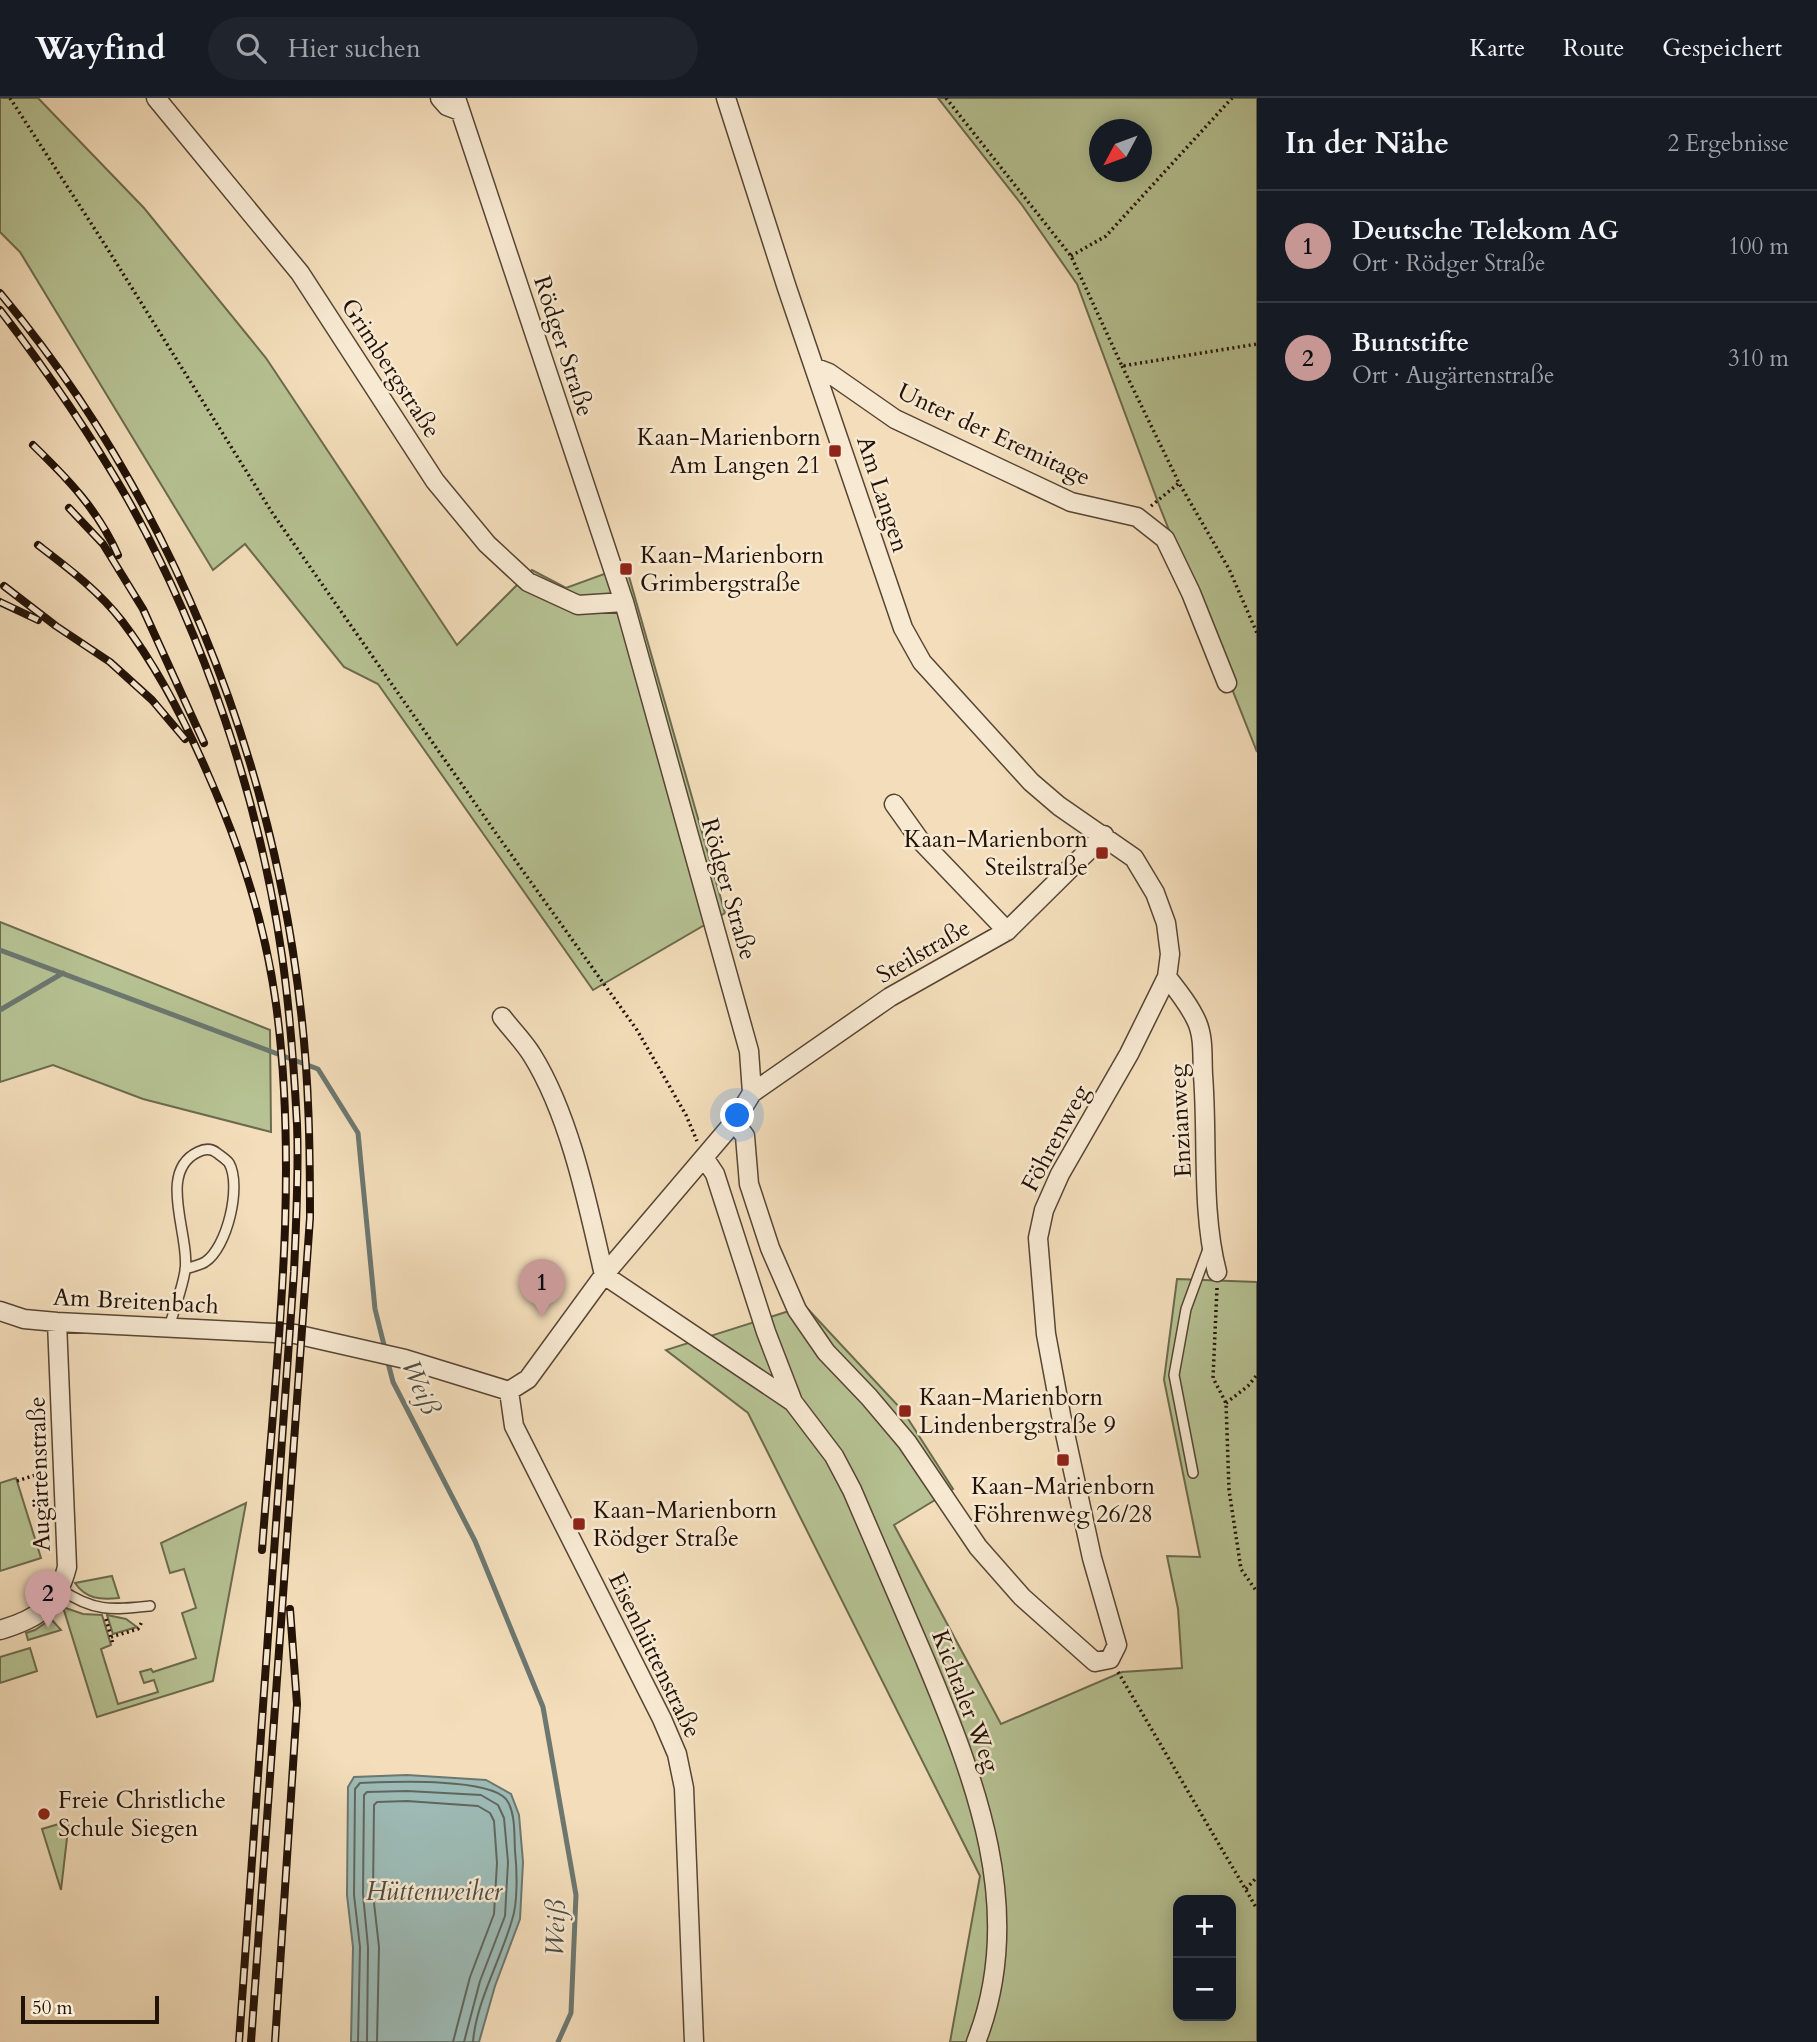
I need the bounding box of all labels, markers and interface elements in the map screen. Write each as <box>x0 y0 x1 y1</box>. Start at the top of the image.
search box <box>208 17 698 80</box>
text: Wayfind <box>35 26 166 71</box>
icon: search <box>232 29 270 67</box>
text: Hier suchen <box>288 31 421 66</box>
text: Karte <box>1470 32 1525 65</box>
text: Route <box>1563 32 1624 65</box>
text: Gespeichert <box>1662 32 1782 65</box>
north arrow <box>1089 119 1152 182</box>
text: In der Nähe <box>1285 123 1449 164</box>
text: 2 Ergebnisse <box>1667 128 1789 159</box>
text: Deutsche Telekom AG <box>1352 213 1619 248</box>
text: 1 <box>1302 231 1314 262</box>
text: 100 m <box>1728 231 1789 262</box>
text: Ort · Rödger Straße <box>1352 248 1546 279</box>
street label: Rödger Straße <box>525 272 602 421</box>
street label: Grimbergstraße <box>333 292 448 445</box>
text: Buntstifte <box>1352 325 1469 360</box>
text: 2 <box>1302 343 1314 374</box>
text: 310 m <box>1728 343 1789 374</box>
text: Ort · Augärtenstraße <box>1352 360 1554 391</box>
street label: Unter der Eremitage <box>892 375 1096 494</box>
place label: Kaan-Marienborn Am Langen 21 <box>637 421 821 482</box>
street label: Am Langen <box>848 432 917 557</box>
marker: Kaan-Marienborn Am Langen 21 <box>827 443 843 459</box>
place label: Kaan-Marienborn Grimbergstraße <box>640 539 825 600</box>
marker: Kaan-Marienborn Grimbergstraße <box>618 561 634 577</box>
street label: Rödger Straße <box>693 814 764 964</box>
place label: Kaan-Marienborn Steilstraße <box>904 823 1088 884</box>
marker: Kaan-Marienborn Steilstraße <box>1094 845 1110 861</box>
street label: Steilstraße <box>870 911 976 992</box>
street label: Enzianweg <box>1161 1063 1200 1179</box>
street label: Föhrenweg <box>1013 1078 1098 1198</box>
your location <box>720 1098 754 1132</box>
pin: 1 <box>519 1259 565 1317</box>
street label: Am Breitenbach <box>52 1281 220 1322</box>
water label: Weiß <box>393 1354 448 1421</box>
place label: Kaan-Marienborn Lindenbergstraße 9 <box>919 1381 1116 1442</box>
street label: Augärtenstraße <box>20 1396 59 1552</box>
marker: Kaan-Marienborn Lindenbergstraße 9 <box>897 1403 913 1419</box>
marker: Kaan-Marienborn Föhrenweg 26/28 <box>1055 1452 1071 1468</box>
place label: Kaan-Marienborn Föhrenweg 26/28 <box>971 1470 1155 1531</box>
place label: Kaan-Marienborn Rödger Straße <box>593 1494 778 1555</box>
marker: Kaan-Marienborn Rödger Straße <box>571 1516 587 1532</box>
street label: Eisenhüttenstraße <box>600 1567 709 1743</box>
pin: 2 <box>25 1570 71 1628</box>
street label: Kichtaler Weg <box>923 1625 1008 1777</box>
place label: Freie Christliche Schule Siegen <box>58 1784 226 1845</box>
marker: Freie Christliche Schule Siegen <box>36 1806 52 1822</box>
water label: Hüttenweiher <box>366 1874 504 1909</box>
map controls <box>1173 1895 1236 2021</box>
button: + <box>1173 1895 1236 1958</box>
water label: Weiß <box>537 1898 574 1957</box>
button: − <box>1173 1958 1236 2021</box>
scale bar <box>21 1993 159 2025</box>
text: 50 m <box>32 1995 73 2021</box>

